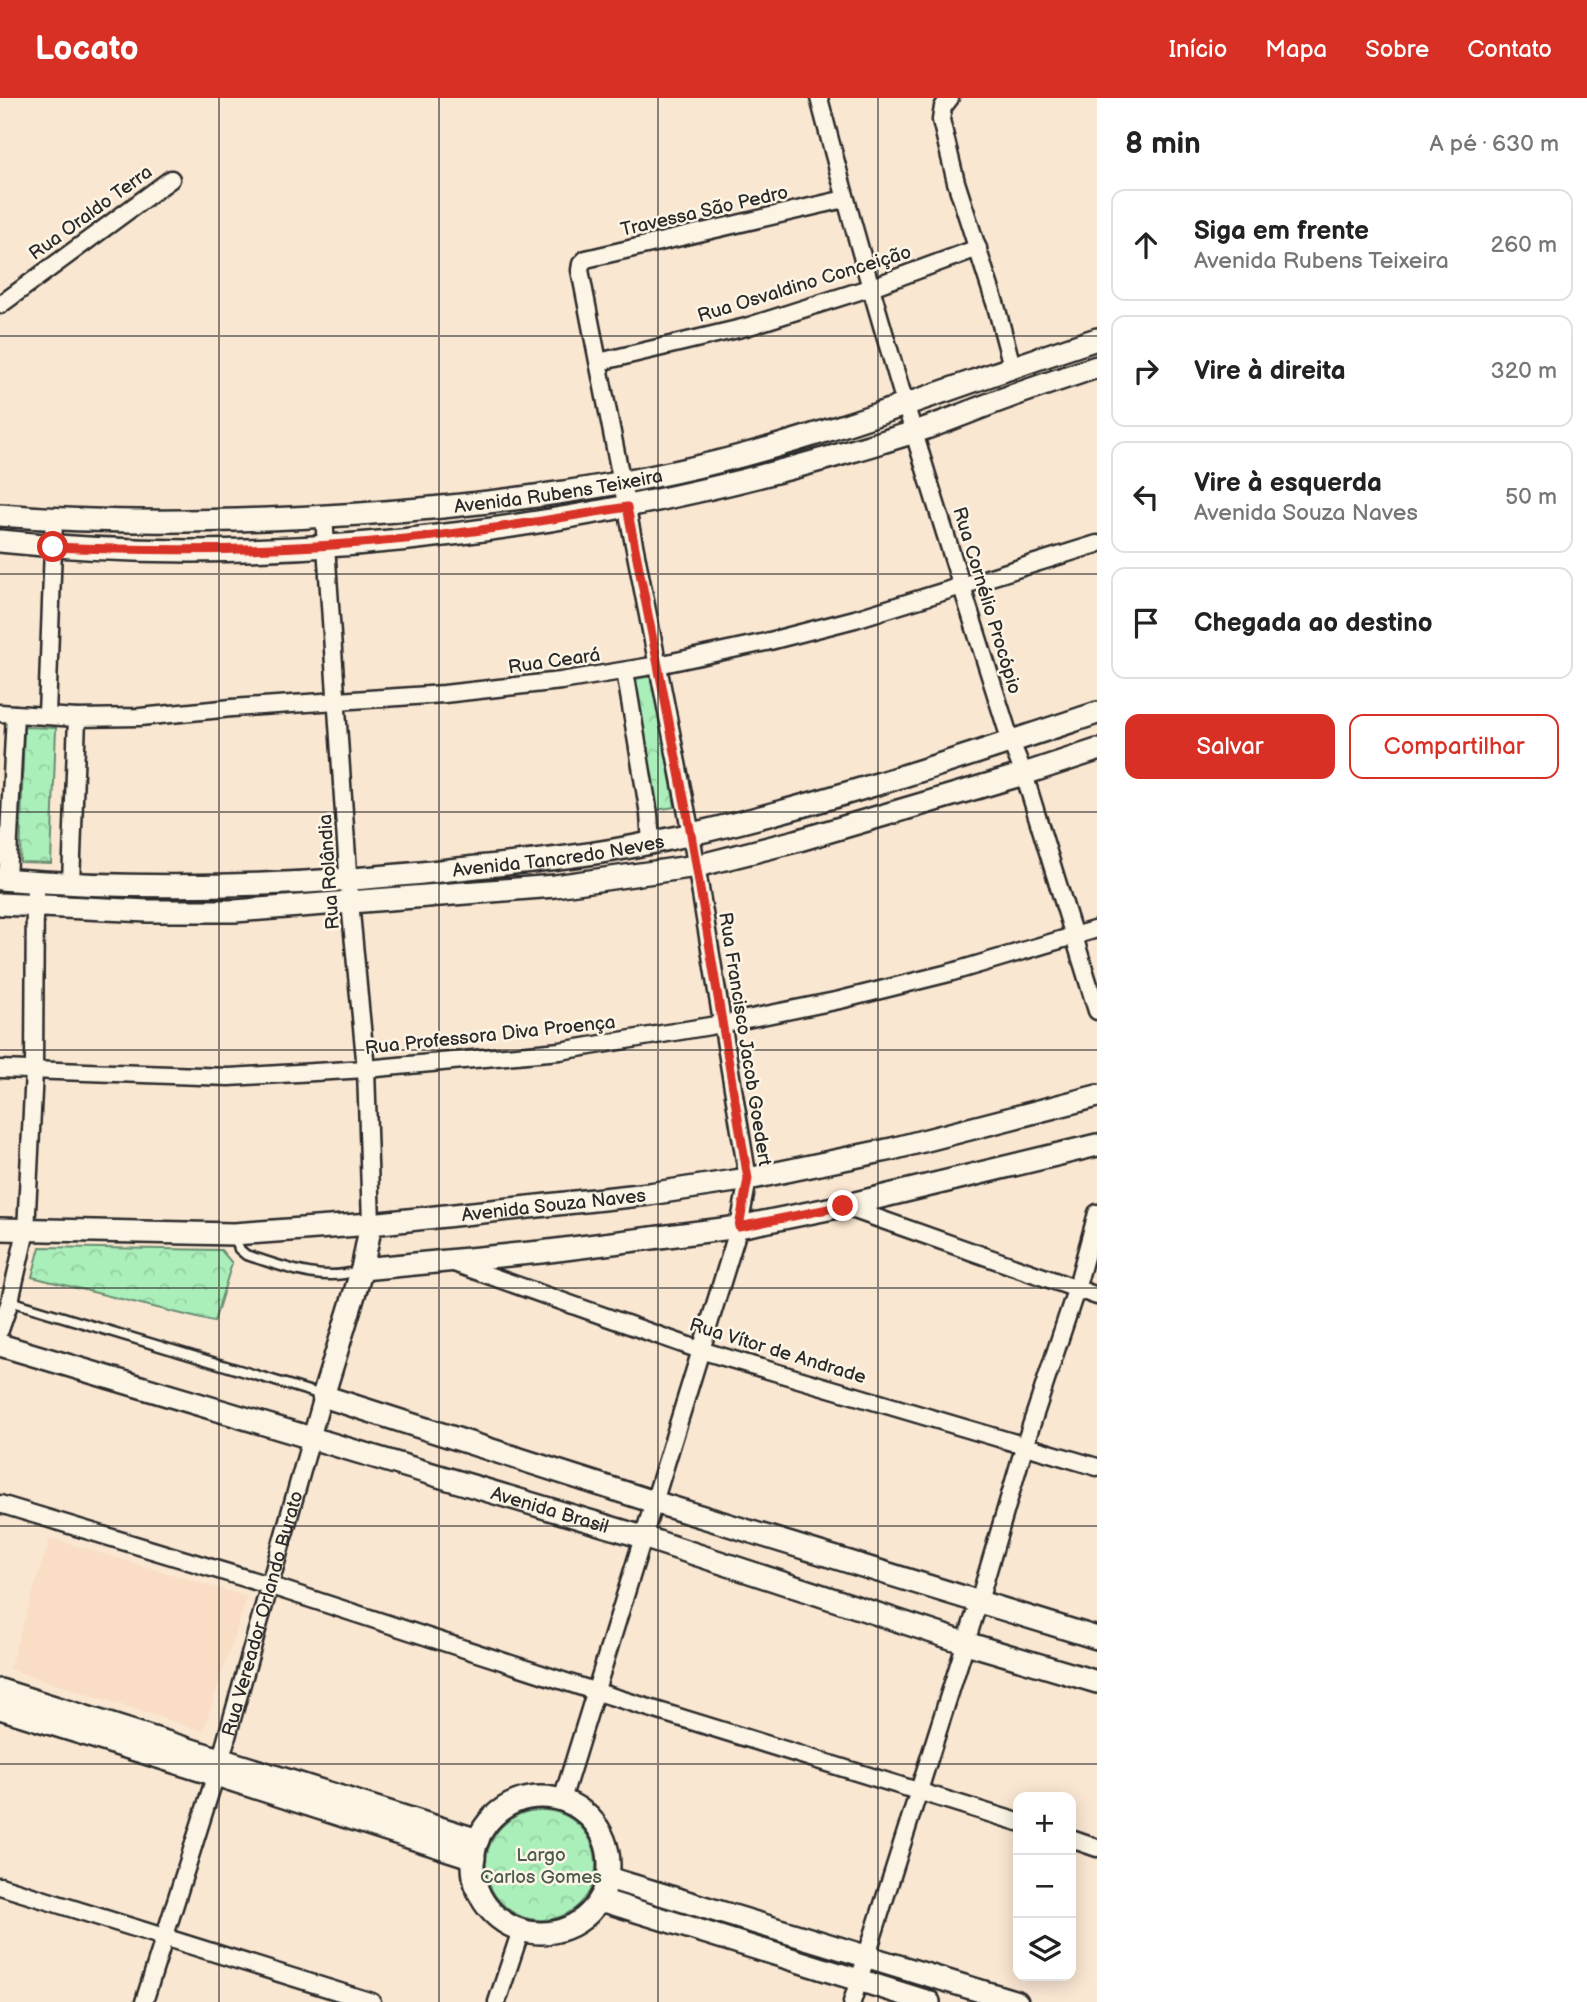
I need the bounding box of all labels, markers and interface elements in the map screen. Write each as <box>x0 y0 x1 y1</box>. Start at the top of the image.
text: Locato <box>35 29 139 69</box>
text: Início <box>1169 35 1227 64</box>
text: Mapa <box>1265 35 1327 64</box>
text: Sobre <box>1365 35 1429 64</box>
text: Contato <box>1467 35 1552 64</box>
text: 8 min <box>1125 126 1201 162</box>
text: A pé · 630 m <box>1430 130 1559 158</box>
street label: Rua Oraldo Terra <box>25 161 157 266</box>
street label: Travessa São Pedro <box>618 181 790 242</box>
text: Siga em frente <box>1194 216 1369 247</box>
icon: ahead <box>1127 226 1165 264</box>
text: 260 m <box>1491 231 1557 259</box>
street label: Rua Osvaldino Conceição <box>695 241 914 328</box>
text: Avenida Rubens Teixeira <box>1194 247 1449 275</box>
icon: right <box>1127 352 1165 390</box>
text: Vire à direita <box>1194 356 1346 387</box>
text: 320 m <box>1491 357 1557 385</box>
street label: Avenida Rubens Teixeira <box>453 465 665 519</box>
text: Vire à esquerda <box>1194 468 1382 499</box>
icon: left <box>1127 478 1165 516</box>
text: 50 m <box>1505 483 1557 511</box>
text: Avenida Souza Naves <box>1194 499 1418 527</box>
street label: Rua Cornélio Procópio <box>947 504 1026 697</box>
route start <box>37 531 68 562</box>
icon: arrive <box>1127 604 1165 642</box>
text: Chegada ao destino <box>1194 608 1432 639</box>
street label: Rua Ceará <box>507 644 602 679</box>
button: Salvar <box>1125 714 1335 779</box>
button: Compartilhar <box>1349 714 1559 779</box>
street label: Rua Rolândia <box>314 813 345 931</box>
street label: Avenida Tancredo Neves <box>451 830 666 883</box>
street label: Rua Francisco Jacob Goedert <box>713 911 776 1168</box>
street label: Rua Professora Diva Proença <box>364 1011 617 1060</box>
street label: Avenida Souza Naves <box>460 1184 647 1227</box>
route end <box>827 1190 858 1221</box>
street label: Rua Vítor de Andrade <box>686 1314 869 1389</box>
street label: Avenida Brasil <box>488 1482 611 1539</box>
street label: Rua Vereador Orlando Burato <box>218 1489 309 1739</box>
map controls <box>1013 1792 1076 1981</box>
button: + <box>1013 1792 1076 1855</box>
park label: Largo Carlos Gomes <box>480 1844 602 1889</box>
button: − <box>1013 1855 1076 1918</box>
button: layers <box>1013 1918 1076 1981</box>

